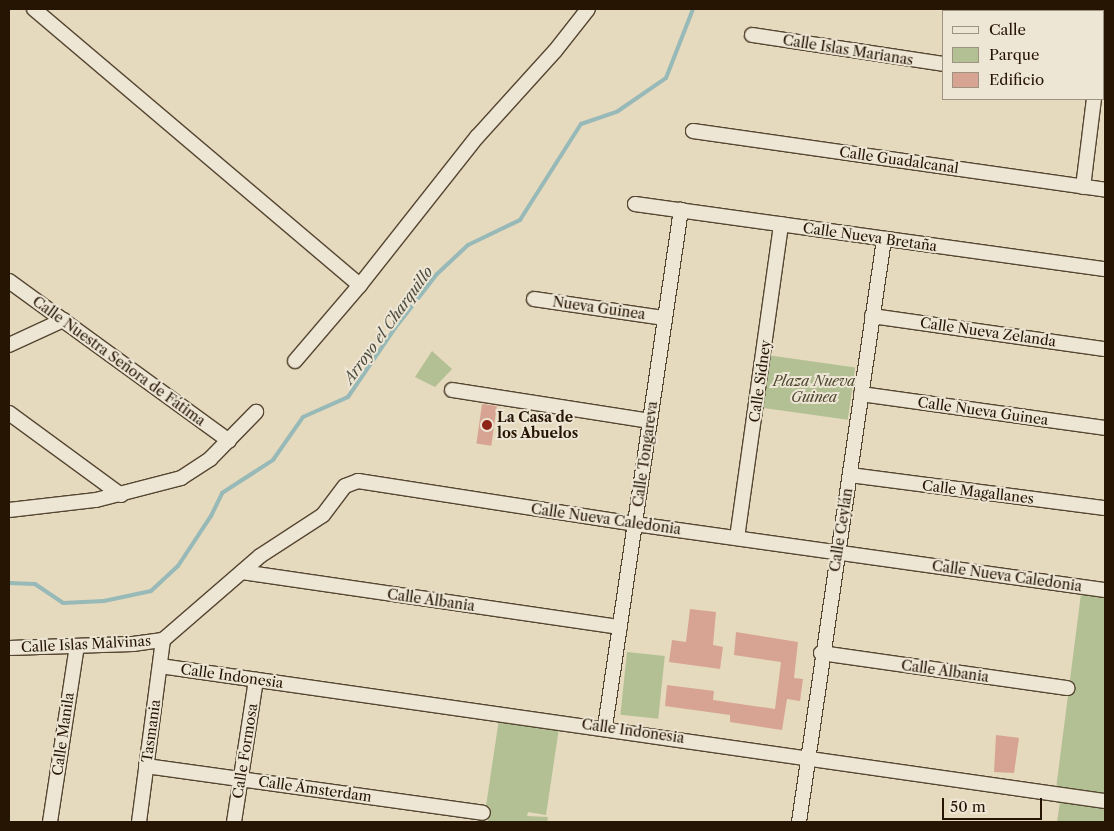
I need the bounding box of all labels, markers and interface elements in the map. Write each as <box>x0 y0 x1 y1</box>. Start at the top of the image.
legend <box>942 10 1104 100</box>
text: Calle <box>989 20 1026 39</box>
street label: Calle Islas Marianas <box>782 31 914 69</box>
text: Parque <box>989 45 1039 64</box>
text: Edificio <box>989 70 1044 89</box>
street label: Calle Guadalcanal <box>838 143 960 177</box>
street label: Calle Nueva Bretaña <box>802 219 938 255</box>
water label: Arroyo el Charquillo <box>339 263 437 387</box>
street label: Calle Nuestra Señora de Fátima <box>29 293 209 429</box>
street label: Nueva Guinea <box>551 293 647 323</box>
street label: Calle Nueva Zelanda <box>919 314 1057 350</box>
street label: Calle Sidney <box>746 339 774 423</box>
park label: Plaza Nueva Guinea <box>773 373 855 406</box>
street label: Calle Nueva Guinea <box>916 393 1050 429</box>
street label: Calle Tongareva <box>629 400 661 508</box>
place label: La Casa de los Abuelos <box>497 409 579 442</box>
marker: La Casa de los Abuelos <box>481 419 493 431</box>
street label: Calle Magallanes <box>921 477 1035 507</box>
street label: Calle Ceylán <box>826 487 856 573</box>
street label: Calle Nueva Caledonia <box>530 500 682 538</box>
street label: Calle Nueva Caledonia <box>931 557 1083 595</box>
street label: Calle Albania <box>386 585 476 615</box>
street label: Calle Islas Malvinas <box>21 632 151 656</box>
street label: Calle Albania <box>900 656 990 686</box>
street label: Calle Indonesia <box>180 660 284 692</box>
street label: Calle Manila <box>49 691 77 777</box>
street label: Tasmania <box>138 698 164 764</box>
street label: Calle Formosa <box>229 702 261 800</box>
street label: Calle Indonesia <box>581 715 685 747</box>
street label: Calle Ámsterdam <box>257 773 373 805</box>
scale bar <box>944 788 1044 820</box>
text: 50 m <box>950 797 986 816</box>

